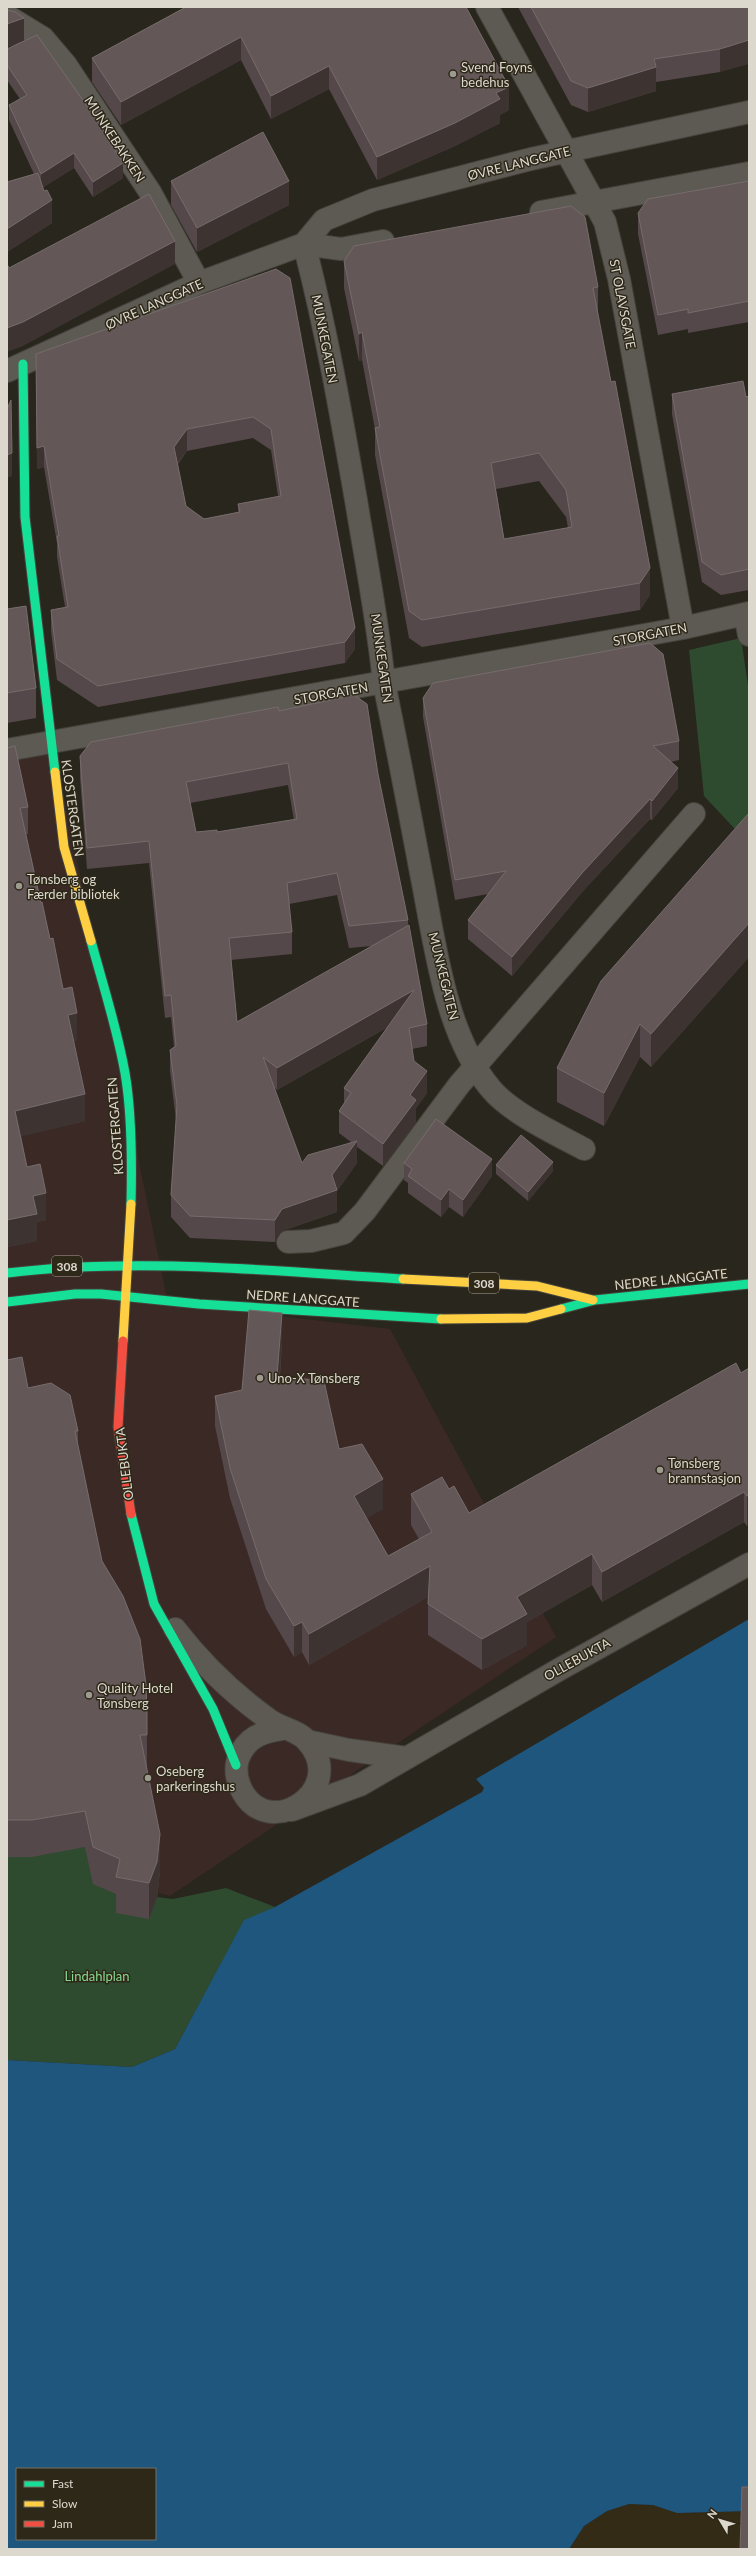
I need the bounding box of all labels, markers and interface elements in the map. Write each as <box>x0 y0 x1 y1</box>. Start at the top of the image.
place label: Svend Foyns bedehus <box>461 59 533 90</box>
marker: Svend Foyns bedehus <box>448 69 458 79</box>
street label: MUNKEBAKKEN <box>81 93 149 185</box>
street label: ØVRE LANGGATE <box>466 142 572 184</box>
street label: ST OLAVSGATE <box>606 258 640 350</box>
street label: ØVRE LANGGATE <box>103 275 205 333</box>
street label: MUNKEGATEN <box>309 293 341 385</box>
street label: MUNKEGATEN <box>368 612 396 704</box>
street label: STORGATEN <box>612 619 688 649</box>
street label: STORGATEN <box>293 679 369 707</box>
street label: KLOSTERGATEN <box>58 758 88 858</box>
place label: Tønsberg og Færder bibliotek <box>27 871 120 902</box>
marker: Tønsberg og Færder bibliotek <box>14 881 24 891</box>
street label: MUNKEGATEN <box>425 930 463 1022</box>
street label: KLOSTERGATEN <box>104 1077 126 1175</box>
road number: 308 <box>52 1256 82 1276</box>
street label: NEDRE LANGGATE <box>614 1265 728 1293</box>
road number: 308 <box>469 1273 499 1293</box>
street label: NEDRE LANGGATE <box>246 1286 360 1310</box>
place label: Uno-X Tønsberg <box>268 1370 360 1386</box>
marker: Uno-X Tønsberg <box>255 1373 265 1383</box>
street label: OLLEBUKTA <box>112 1426 136 1501</box>
place label: Tønsberg brannstasjon <box>668 1455 741 1486</box>
marker: Tønsberg brannstasjon <box>655 1465 665 1475</box>
street label: OLLEBUKTA <box>541 1634 613 1684</box>
place label: Quality Hotel Tønsberg <box>97 1680 173 1711</box>
marker: Quality Hotel Tønsberg <box>84 1690 94 1700</box>
place label: Oseberg parkeringshus <box>156 1763 236 1794</box>
marker: Oseberg parkeringshus <box>143 1773 153 1783</box>
park label: Lindahlplan <box>64 1968 130 1984</box>
legend <box>16 2468 156 2540</box>
text: Fast <box>52 2476 74 2491</box>
text: Slow <box>52 2496 78 2511</box>
north arrow <box>700 2500 740 2540</box>
text: N <box>704 2506 719 2521</box>
text: Jam <box>52 2516 73 2531</box>

